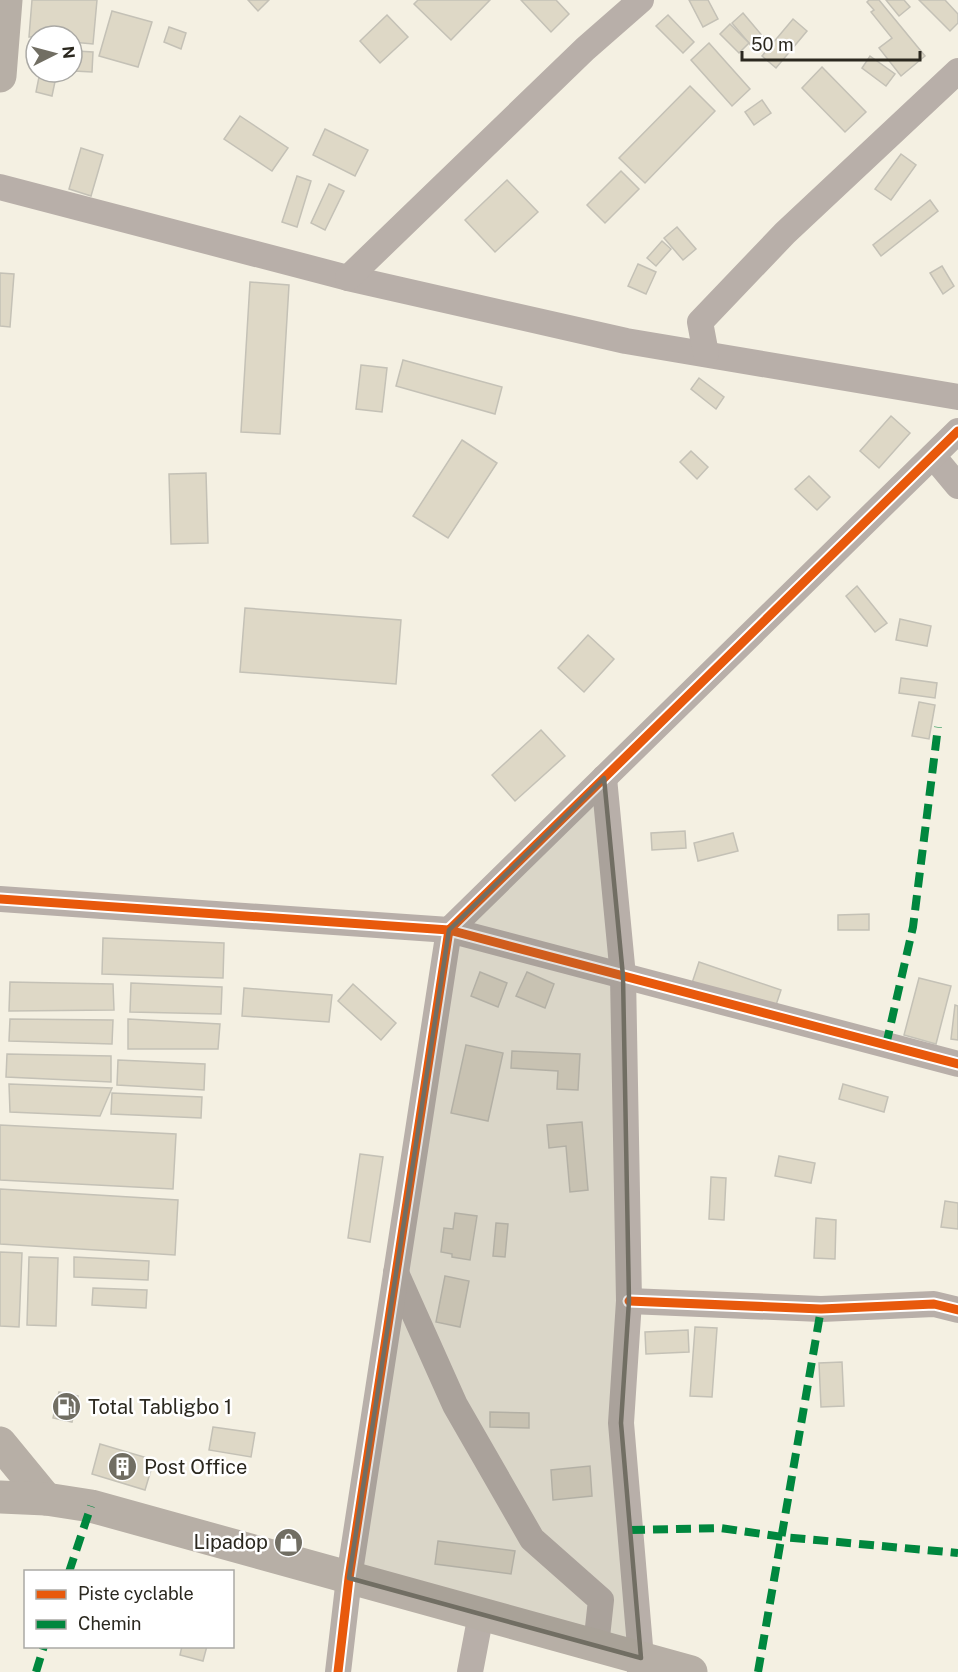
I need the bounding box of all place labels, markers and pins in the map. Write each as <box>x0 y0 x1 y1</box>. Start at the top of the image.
fuel station icon: Total Tabligbo 1 <box>51 1391 83 1423</box>
place label: Total Tabligbo 1 <box>88 1395 232 1419</box>
building icon: Post Office <box>107 1451 139 1483</box>
place label: Post Office <box>144 1455 247 1479</box>
shop icon: Lipadop <box>273 1526 305 1558</box>
place label: Lipadop <box>193 1530 268 1554</box>

